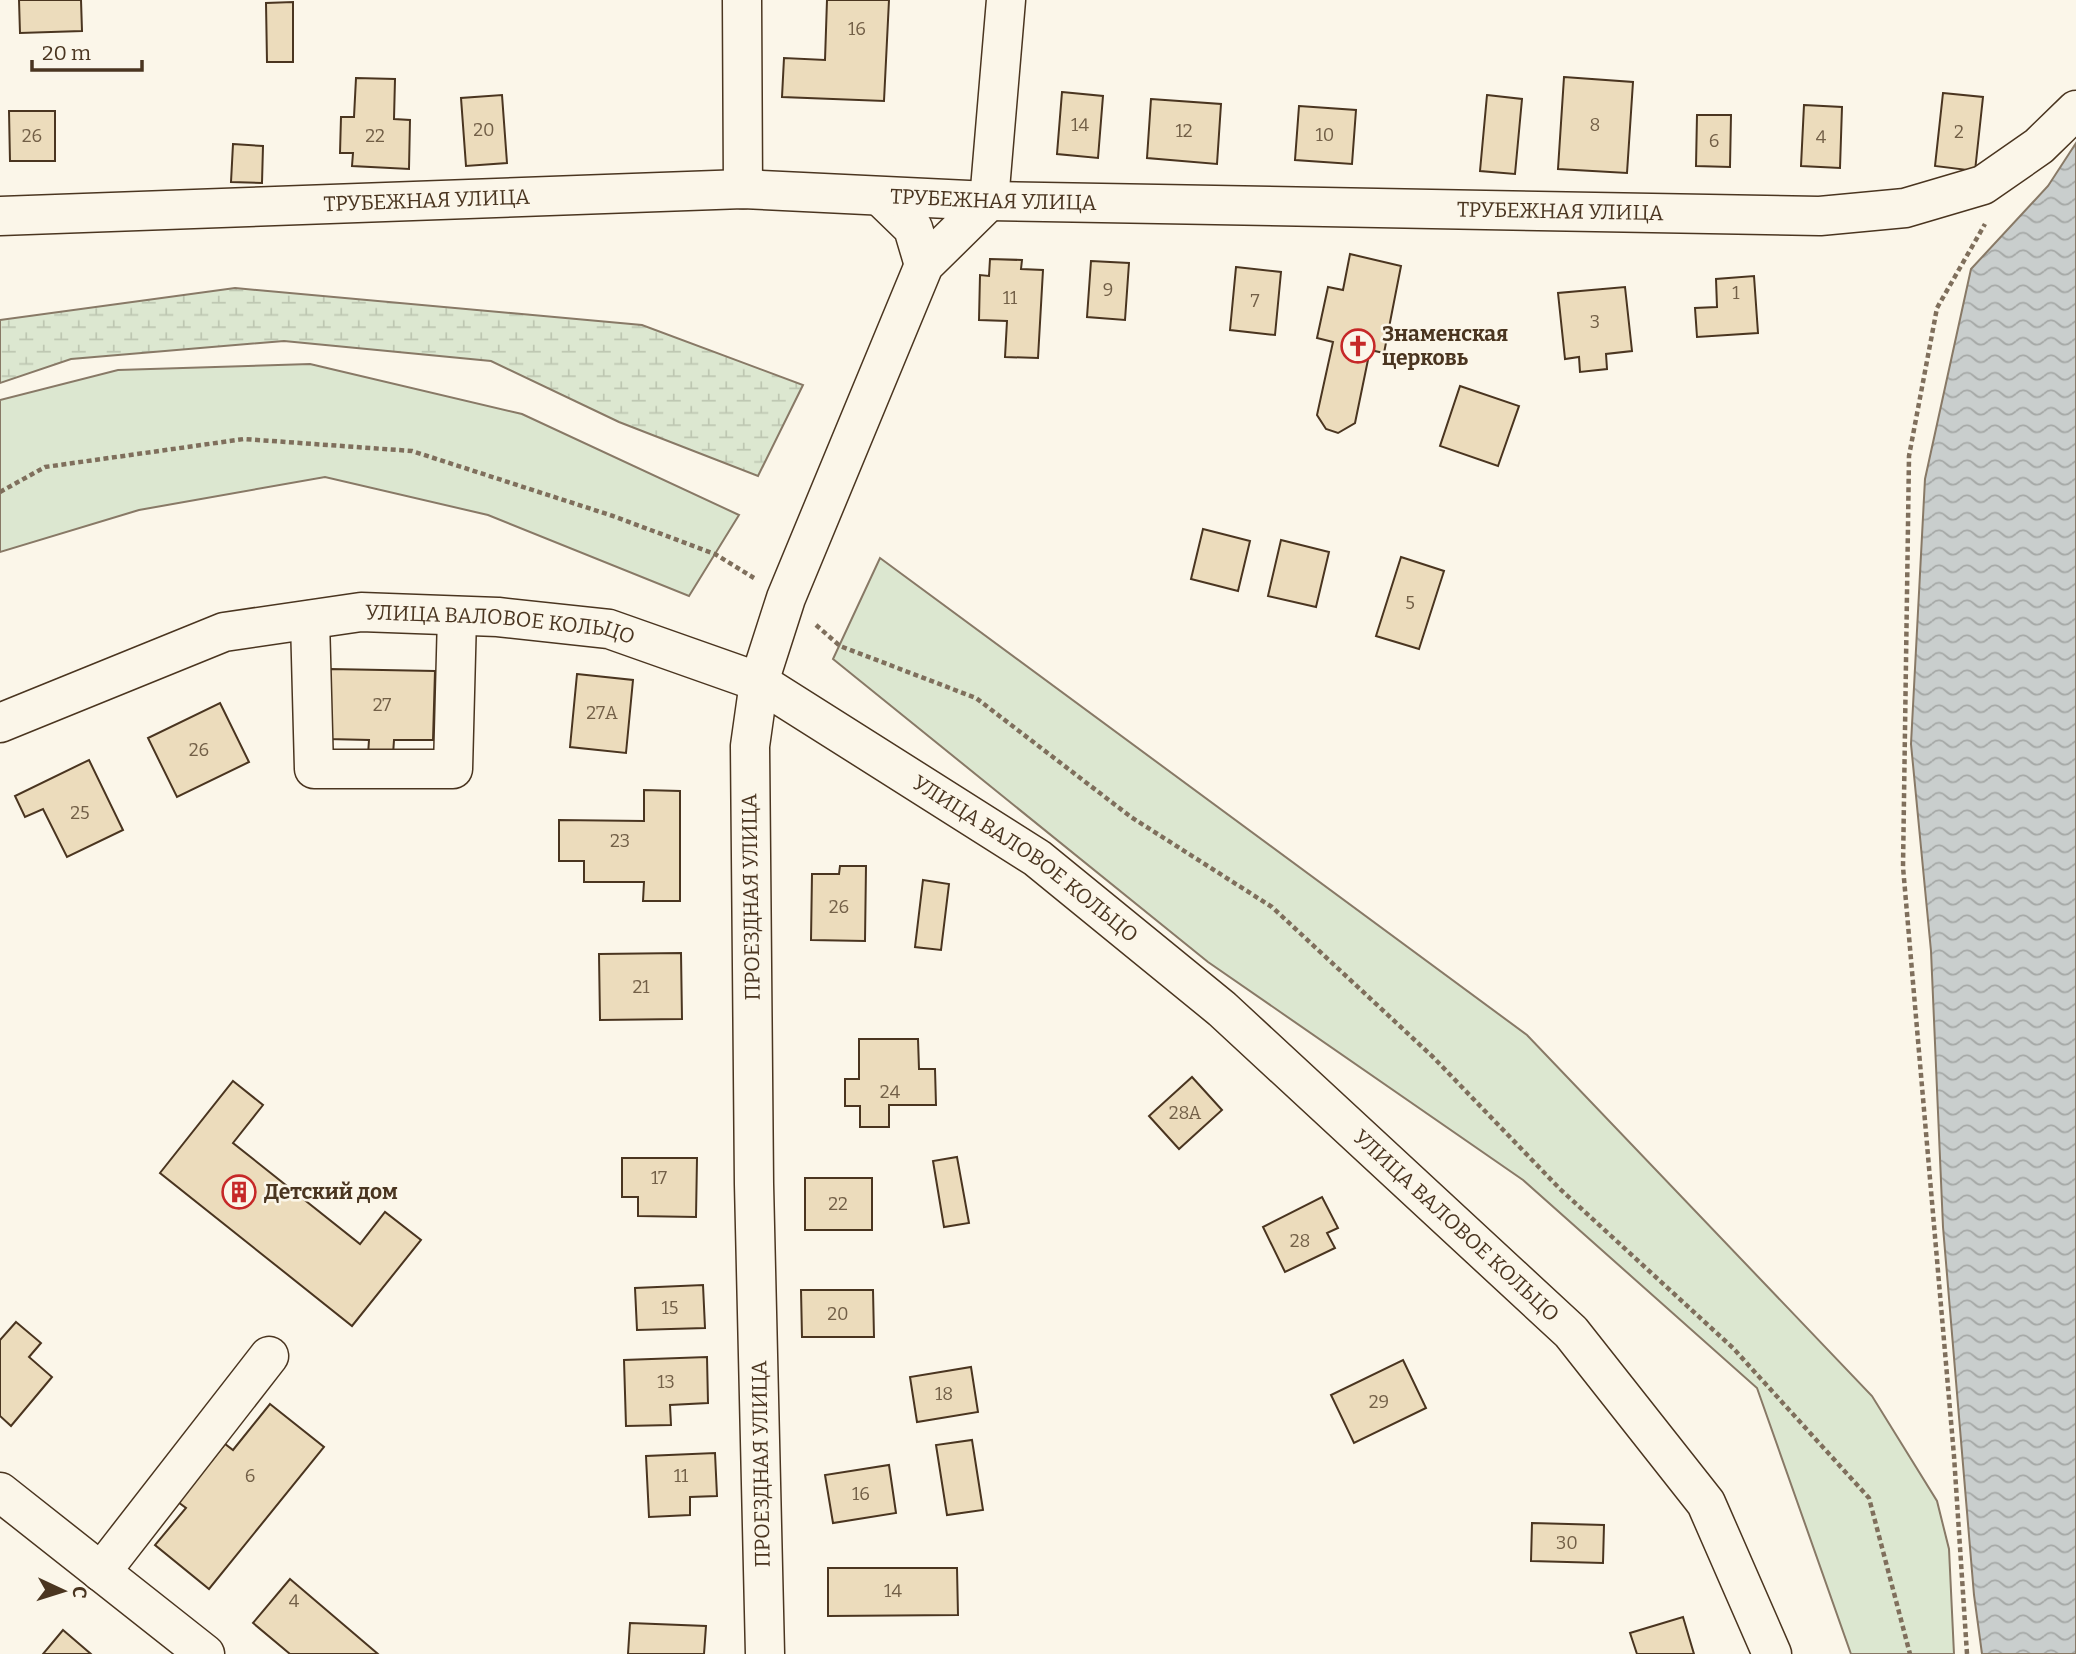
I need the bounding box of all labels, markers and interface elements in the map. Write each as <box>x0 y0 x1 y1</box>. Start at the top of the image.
house number: 16 <box>848 18 866 40</box>
scale bar <box>32 28 142 72</box>
text: 20 m <box>42 40 91 66</box>
house number: 14 <box>1071 114 1089 136</box>
house number: 8 <box>1590 114 1600 136</box>
house number: 20 <box>473 119 495 141</box>
house number: 12 <box>1175 120 1193 142</box>
house number: 2 <box>1954 121 1964 143</box>
house number: 10 <box>1316 124 1334 146</box>
house number: 26 <box>22 125 42 147</box>
house number: 22 <box>365 125 385 147</box>
house number: 4 <box>1816 126 1827 148</box>
house number: 6 <box>1709 130 1719 152</box>
street label: ТРУБЕЖНАЯ УЛИЦА <box>889 183 1097 216</box>
street label: ТРУБЕЖНАЯ УЛИЦА <box>323 184 531 217</box>
street label: ТРУБЕЖНАЯ УЛИЦА <box>1457 196 1664 226</box>
house number: 9 <box>1103 279 1113 301</box>
house number: 1 <box>1732 282 1740 304</box>
house number: 11 <box>1003 287 1018 309</box>
house number: 7 <box>1250 290 1260 312</box>
house number: 3 <box>1590 311 1600 333</box>
place label: Знаменская церковь <box>1382 321 1508 371</box>
church icon: Знаменская церковь <box>1339 327 1377 365</box>
house number: 5 <box>1405 592 1415 614</box>
street label: УЛИЦА ВАЛОВОЕ КОЛЬЦО <box>365 599 638 650</box>
house number: 27 <box>373 694 391 716</box>
house number: 27А <box>586 702 618 724</box>
house number: 26 <box>189 739 209 761</box>
street label: УЛИЦА ВАЛОВОЕ КОЛЬЦО <box>908 770 1143 948</box>
street label: ПРОЕЗДНАЯ УЛИЦА <box>736 793 766 1001</box>
house number: 25 <box>70 802 90 824</box>
house number: 23 <box>610 830 630 852</box>
house number: 26 <box>829 896 849 918</box>
house number: 21 <box>632 976 650 998</box>
house number: 24 <box>880 1081 901 1103</box>
house number: 28А <box>1169 1102 1202 1124</box>
street label: УЛИЦА ВАЛОВОЕ КОЛЬЦО <box>1348 1124 1564 1327</box>
house number: 17 <box>651 1167 667 1189</box>
building icon: Детский дом <box>220 1173 258 1211</box>
place label: Детский дом <box>264 1179 398 1205</box>
house number: 22 <box>828 1193 848 1215</box>
house number: 28 <box>1290 1230 1310 1252</box>
house number: 15 <box>662 1297 678 1319</box>
house number: 20 <box>827 1303 849 1325</box>
street label: ПРОЕЗДНАЯ УЛИЦА <box>746 1360 776 1568</box>
house number: 13 <box>657 1371 675 1393</box>
house number: 18 <box>935 1383 953 1405</box>
house number: 29 <box>1369 1391 1389 1413</box>
house number: 6 <box>245 1465 255 1487</box>
house number: 11 <box>674 1465 689 1487</box>
house number: 16 <box>852 1483 870 1505</box>
house number: 30 <box>1556 1532 1578 1554</box>
north arrow <box>28 1556 98 1626</box>
house number: 14 <box>884 1580 902 1602</box>
text: С <box>68 1585 91 1599</box>
house number: 4 <box>289 1590 300 1612</box>

